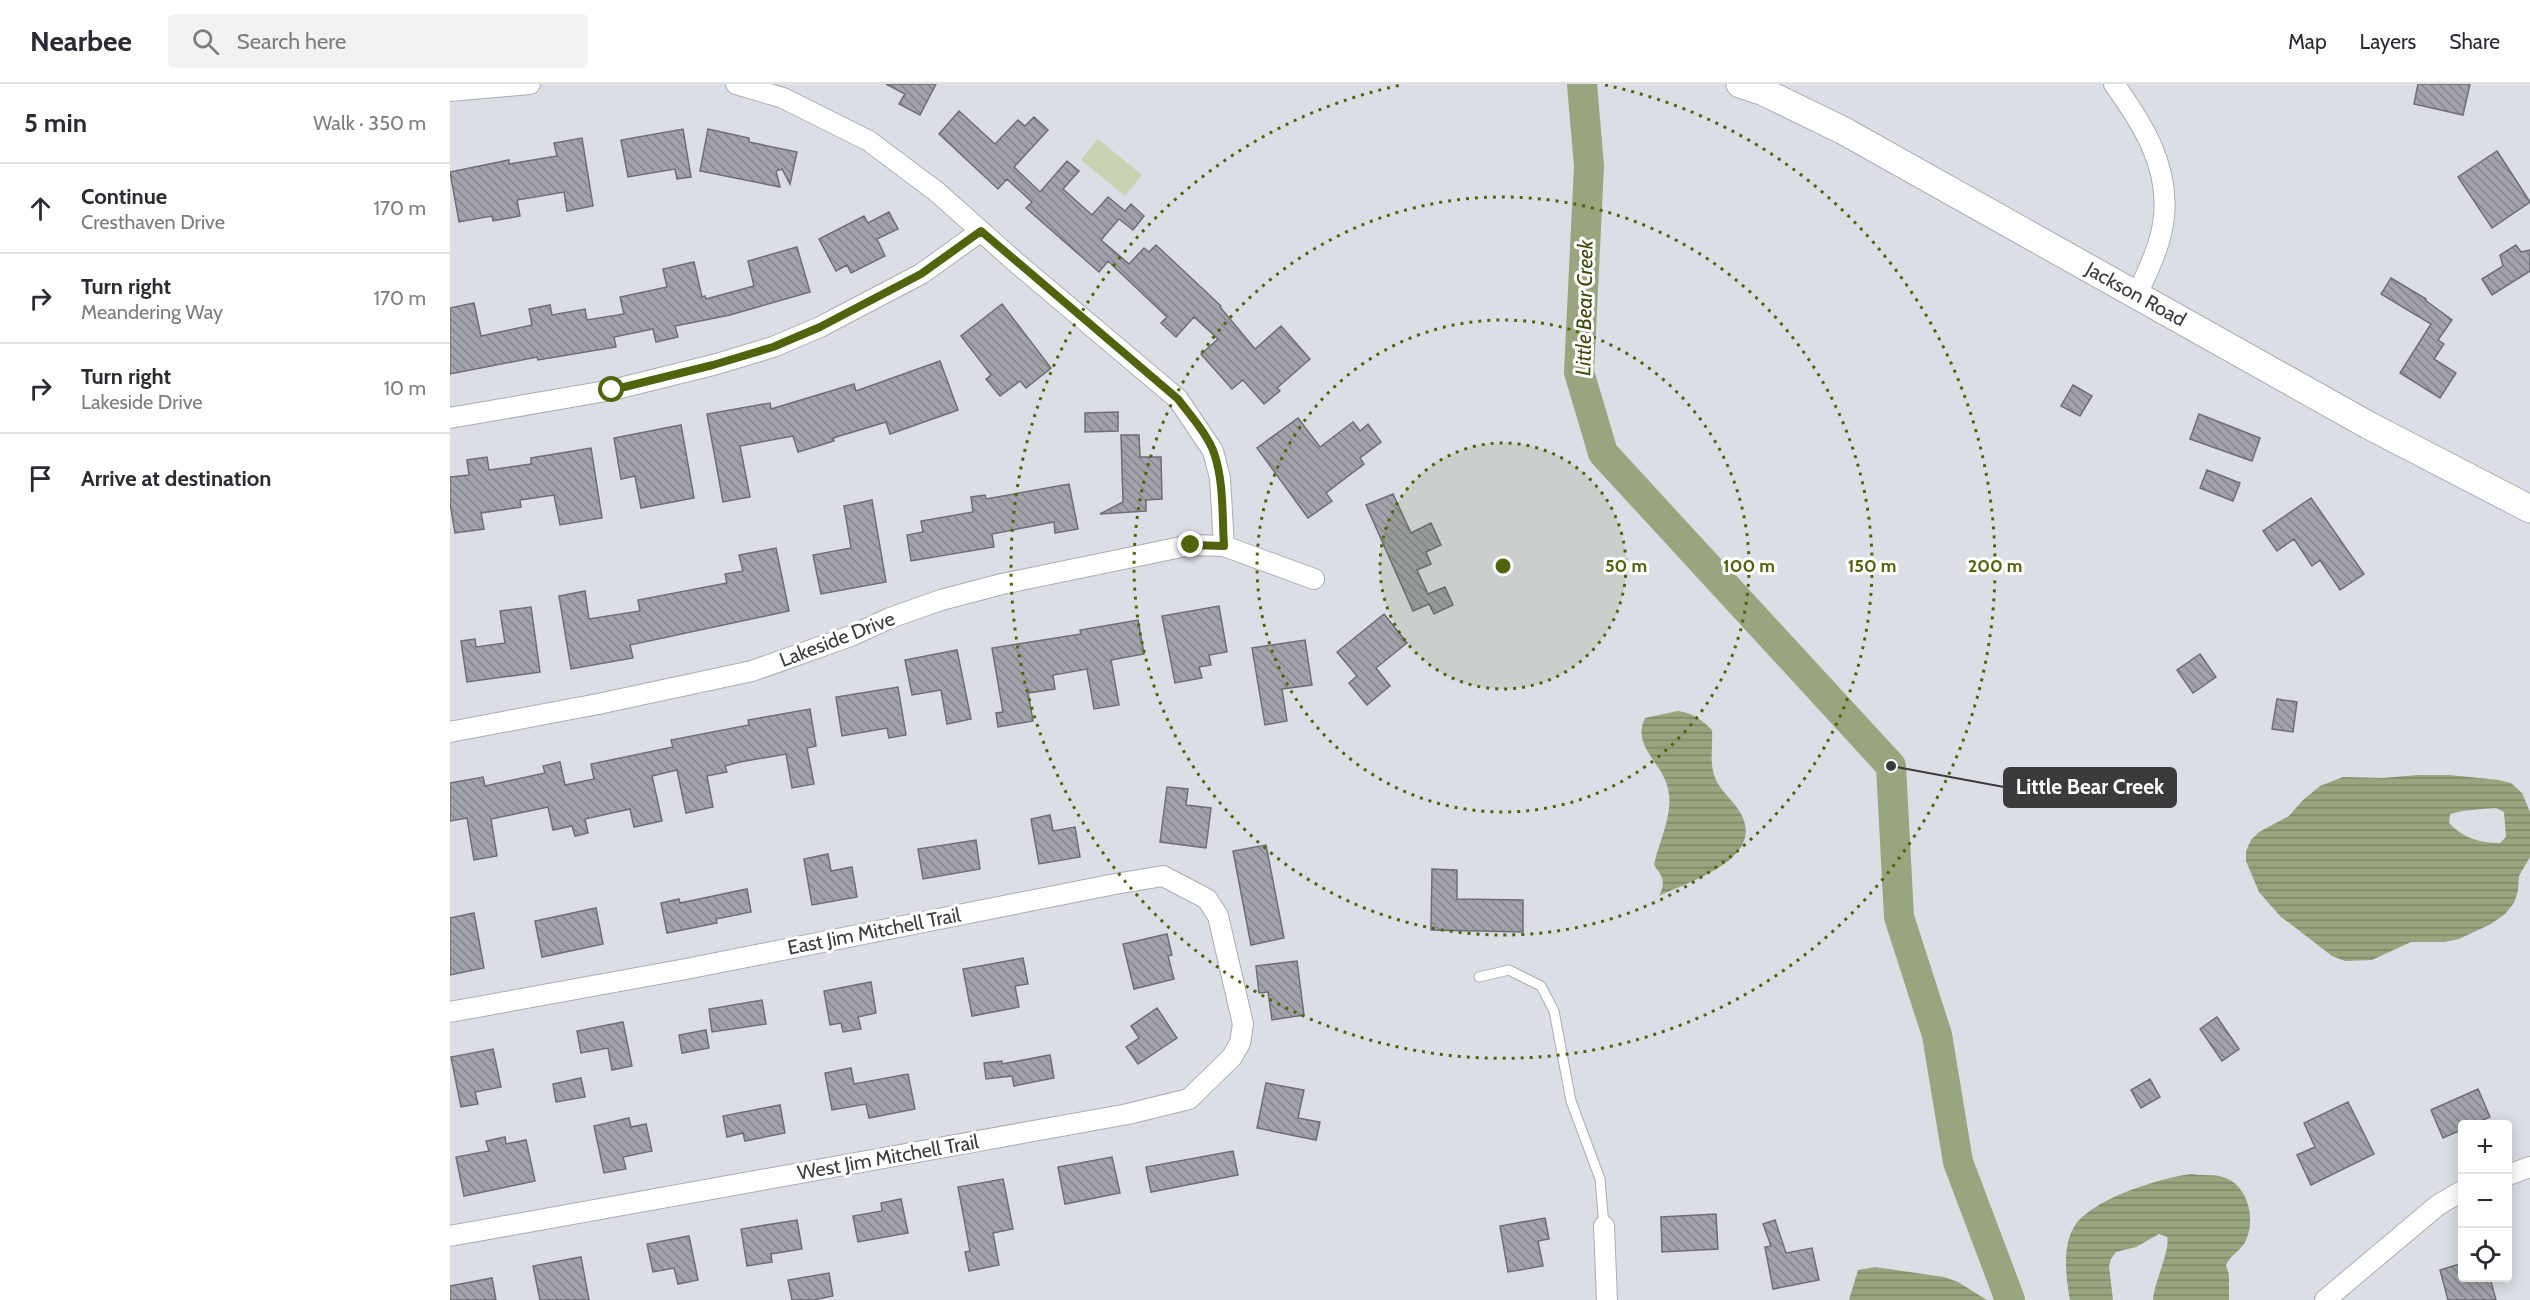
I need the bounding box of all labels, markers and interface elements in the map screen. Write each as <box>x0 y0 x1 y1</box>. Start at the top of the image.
search box <box>168 14 588 68</box>
text: Nearbee <box>30 24 132 58</box>
icon: search <box>189 25 222 58</box>
text: Search here <box>237 28 346 55</box>
text: Map <box>2288 29 2327 54</box>
text: Layers <box>2360 29 2416 54</box>
text: Share <box>2449 29 2500 54</box>
text: 5 min <box>24 107 87 139</box>
text: Walk · 350 m <box>313 111 426 135</box>
text: Continue <box>81 183 167 210</box>
icon: ahead <box>24 192 57 225</box>
text: 170 m <box>374 196 426 220</box>
text: Cresthaven Drive <box>81 210 225 234</box>
water label: Little Bear Creek <box>1570 239 1598 376</box>
street label: Jackson Road <box>2081 256 2190 331</box>
text: Turn right <box>81 273 171 300</box>
icon: right <box>24 282 57 315</box>
text: 170 m <box>374 286 426 310</box>
text: Meandering Way <box>81 300 223 324</box>
text: Turn right <box>81 363 171 390</box>
icon: right <box>24 372 57 405</box>
text: 10 m <box>383 376 426 400</box>
route start <box>598 376 624 402</box>
text: Lakeside Drive <box>81 390 203 414</box>
icon: arrive <box>24 462 57 495</box>
text: Arrive at destination <box>81 465 271 492</box>
route end <box>1177 531 1203 557</box>
text: 50 m <box>1605 555 1647 577</box>
text: 100 m <box>1723 555 1775 577</box>
text: 150 m <box>1848 555 1896 577</box>
text: 200 m <box>1968 555 2022 577</box>
centre of rings <box>1493 556 1513 576</box>
street label: Lakeside Drive <box>776 606 898 672</box>
callout: Little Bear Creek <box>2004 768 2176 807</box>
text: Little Bear Creek <box>2016 774 2165 799</box>
street label: East Jim Mitchell Trail <box>785 902 963 960</box>
map controls <box>2458 1120 2512 1282</box>
button: + <box>2458 1120 2512 1174</box>
street label: West Jim Mitchell Trail <box>795 1129 981 1185</box>
button: − <box>2458 1174 2512 1228</box>
button: locate <box>2458 1228 2512 1282</box>

